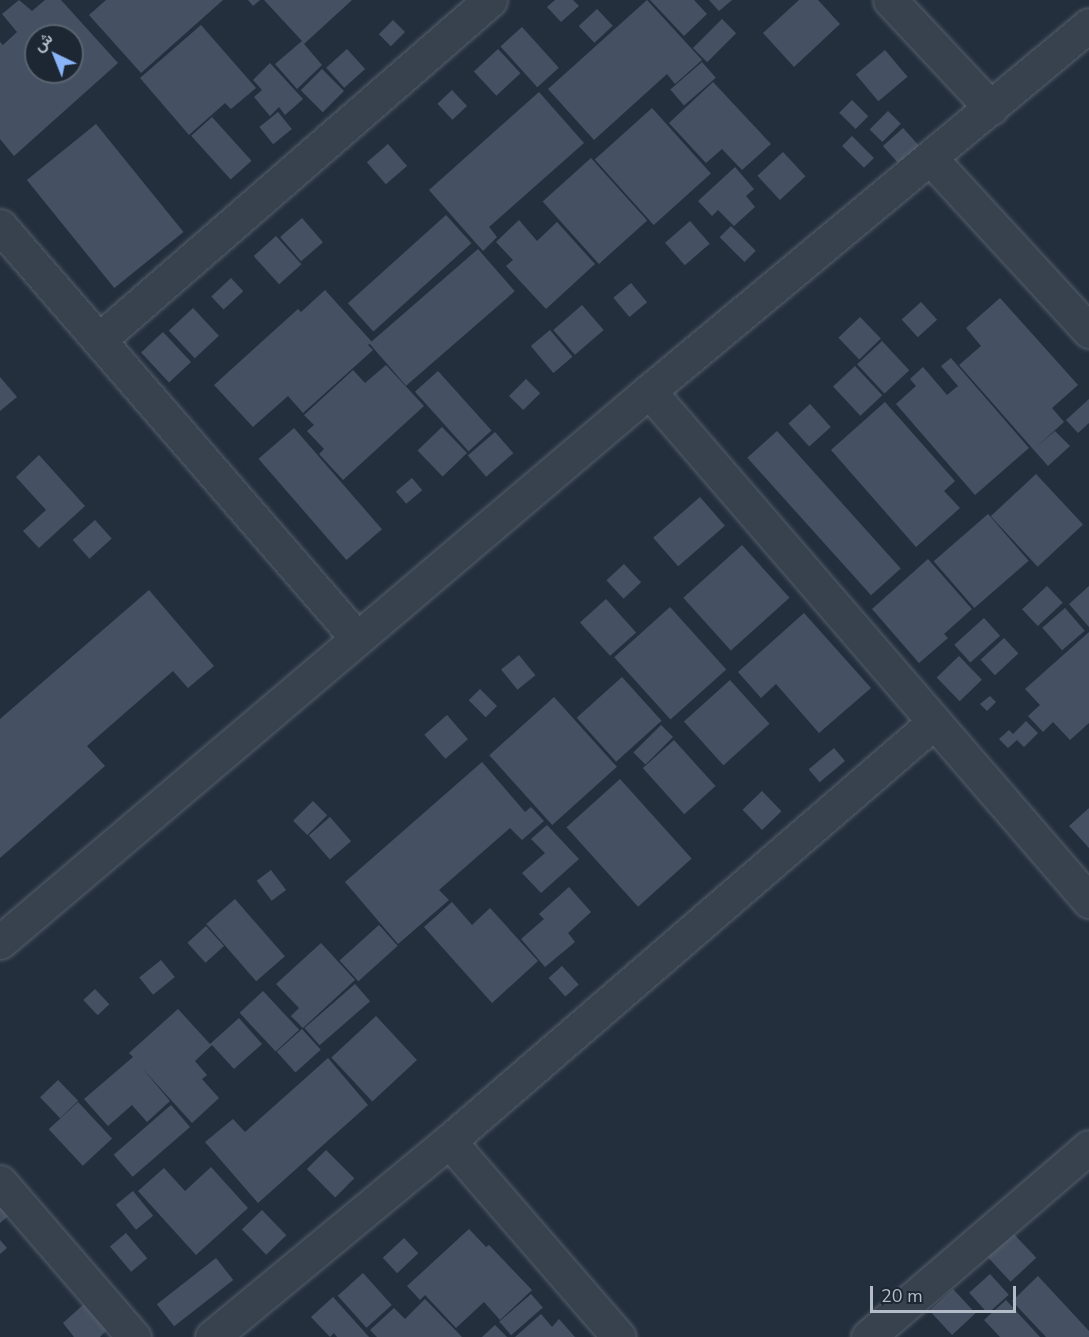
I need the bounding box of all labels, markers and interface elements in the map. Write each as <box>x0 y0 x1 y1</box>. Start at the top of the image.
north arrow <box>24 24 84 84</box>
text: ش <box>29 28 58 57</box>
scale bar <box>873 1274 1018 1312</box>
text: 20 m <box>881 1284 923 1308</box>

